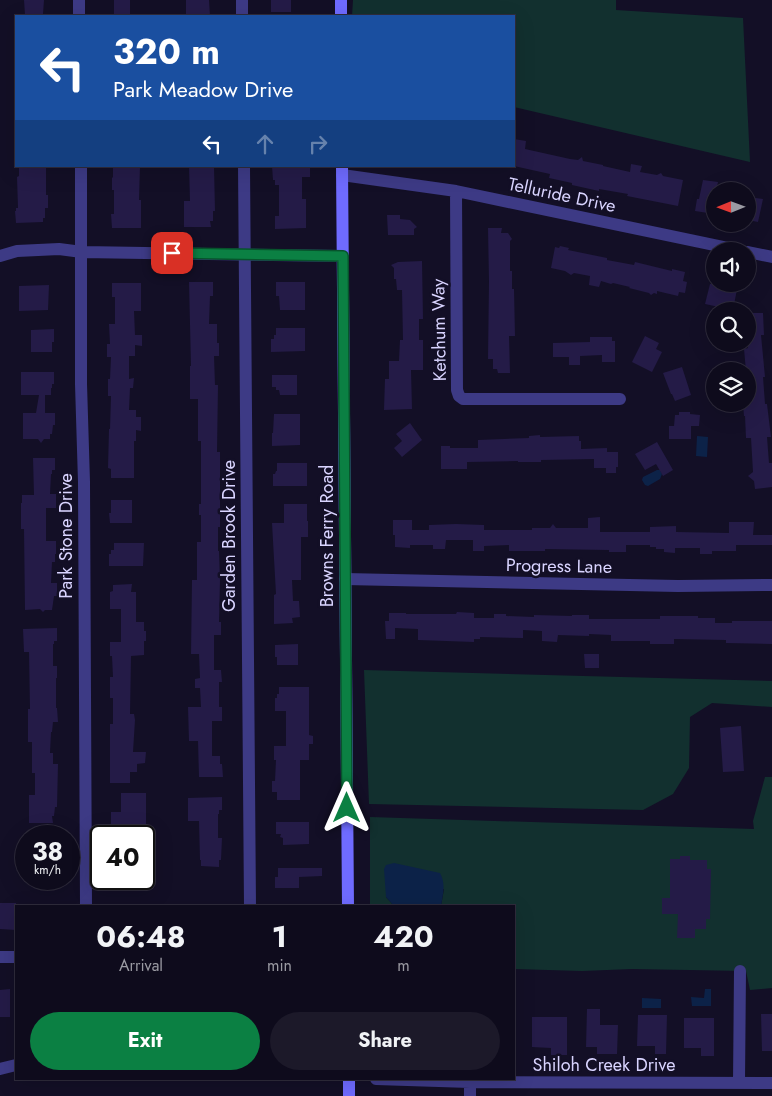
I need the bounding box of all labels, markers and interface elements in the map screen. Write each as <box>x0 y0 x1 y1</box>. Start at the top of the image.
text: 320 m <box>113 27 220 77</box>
icon: left <box>30 35 95 100</box>
text: Park Meadow Drive <box>113 73 293 105</box>
icon: left <box>198 130 226 158</box>
icon: ahead <box>251 130 279 158</box>
icon: right <box>304 130 332 158</box>
street label: Telluride Drive <box>506 171 618 219</box>
north arrow <box>706 182 756 232</box>
map controls <box>706 182 756 412</box>
pin <box>151 232 193 274</box>
icon: arrive <box>158 239 186 267</box>
button: sound <box>706 242 756 292</box>
street label: Ketchum Way <box>425 278 453 382</box>
button: search <box>706 302 756 352</box>
button: layers <box>706 362 756 412</box>
street label: Garden Brook Drive <box>216 460 242 612</box>
street label: Browns Ferry Road <box>314 465 340 607</box>
street label: Park Stone Drive <box>53 473 79 599</box>
street label: Progress Lane <box>506 552 612 580</box>
position arrow <box>320 781 372 833</box>
speed limit sign: 40 <box>90 825 155 890</box>
text: 38 <box>32 833 63 869</box>
text: km/h <box>34 861 61 879</box>
text: 06:48 <box>96 915 186 958</box>
text: 1 <box>272 915 287 958</box>
text: 420 <box>373 915 434 958</box>
text: Arrival <box>119 954 163 977</box>
text: min <box>267 954 292 977</box>
text: m <box>397 954 410 977</box>
button: Exit <box>30 1012 260 1070</box>
button: Share <box>270 1012 500 1070</box>
street label: Shiloh Creek Drive <box>533 1052 675 1078</box>

